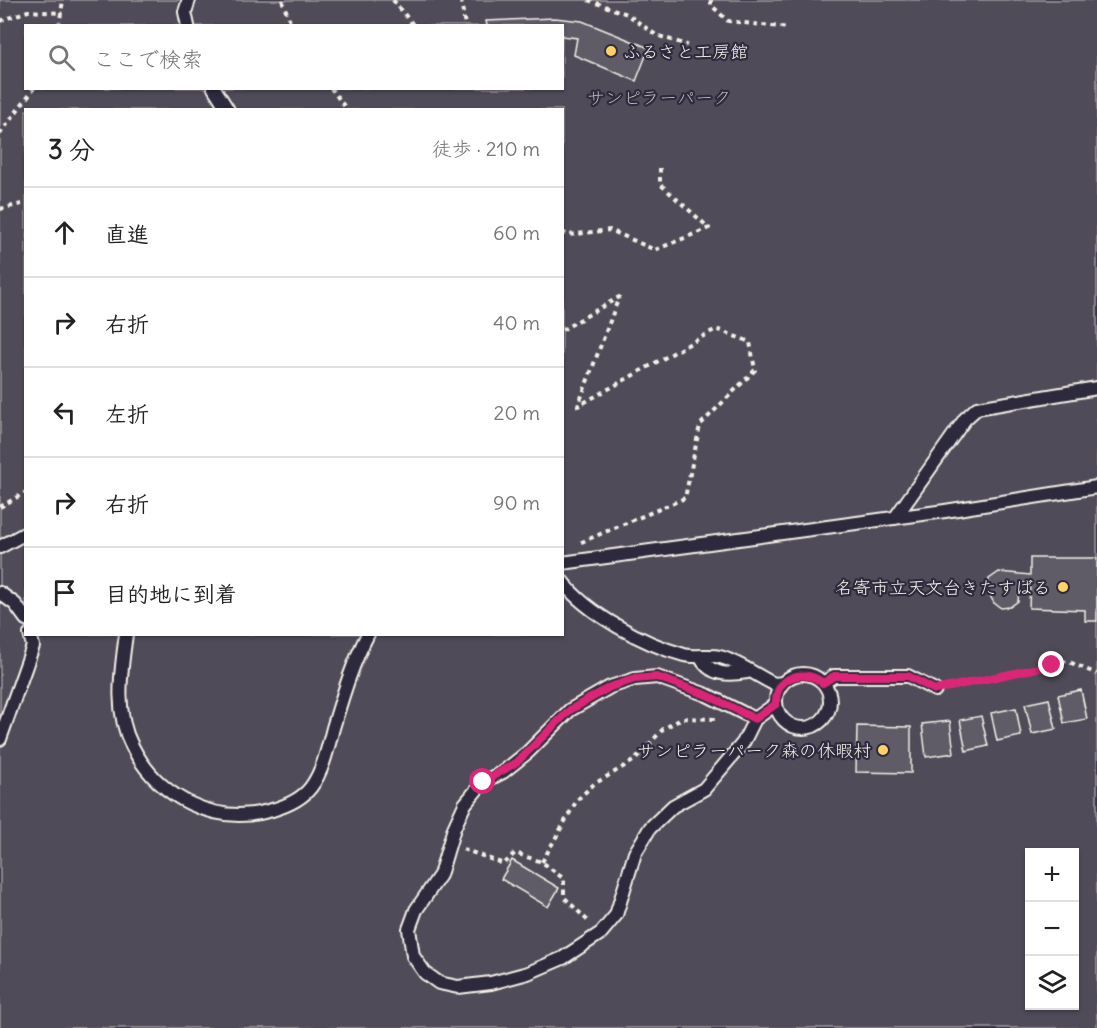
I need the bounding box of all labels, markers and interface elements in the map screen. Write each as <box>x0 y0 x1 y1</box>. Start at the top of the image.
search box <box>24 24 564 90</box>
place label: ふるさと工房館 <box>623 40 748 63</box>
icon: search <box>45 41 78 74</box>
marker: ふるさと工房館 <box>604 44 618 58</box>
text: ここで検索 <box>93 45 203 73</box>
park label: サンピラーパーク <box>587 86 731 109</box>
text: 3 分 <box>48 133 95 166</box>
text: 徒歩 · 210 m <box>432 136 540 161</box>
icon: ahead <box>48 216 81 249</box>
text: 直進 <box>105 220 149 248</box>
text: 60 m <box>493 220 540 245</box>
icon: right <box>48 306 81 339</box>
text: 右折 <box>105 310 149 338</box>
text: 40 m <box>493 310 540 335</box>
icon: left <box>48 396 81 429</box>
text: 左折 <box>105 400 149 428</box>
text: 20 m <box>494 400 540 425</box>
icon: right <box>48 486 81 519</box>
text: 右折 <box>105 490 149 518</box>
text: 90 m <box>493 490 540 515</box>
icon: arrive <box>48 576 81 609</box>
place label: 名寄市立天文台きたすばる <box>835 576 1051 599</box>
text: 目的地に到着 <box>105 580 237 608</box>
marker: 名寄市立天文台きたすばる <box>1056 580 1070 594</box>
route end <box>1038 651 1064 677</box>
place label: サンピラーパーク森の休暇村 <box>637 739 871 762</box>
marker: サンピラーパーク森の休暇村 <box>876 743 890 757</box>
route start <box>469 768 495 794</box>
map controls <box>1025 848 1079 1010</box>
button: + <box>1025 848 1079 902</box>
button: − <box>1025 902 1079 956</box>
button: layers <box>1025 956 1079 1010</box>

